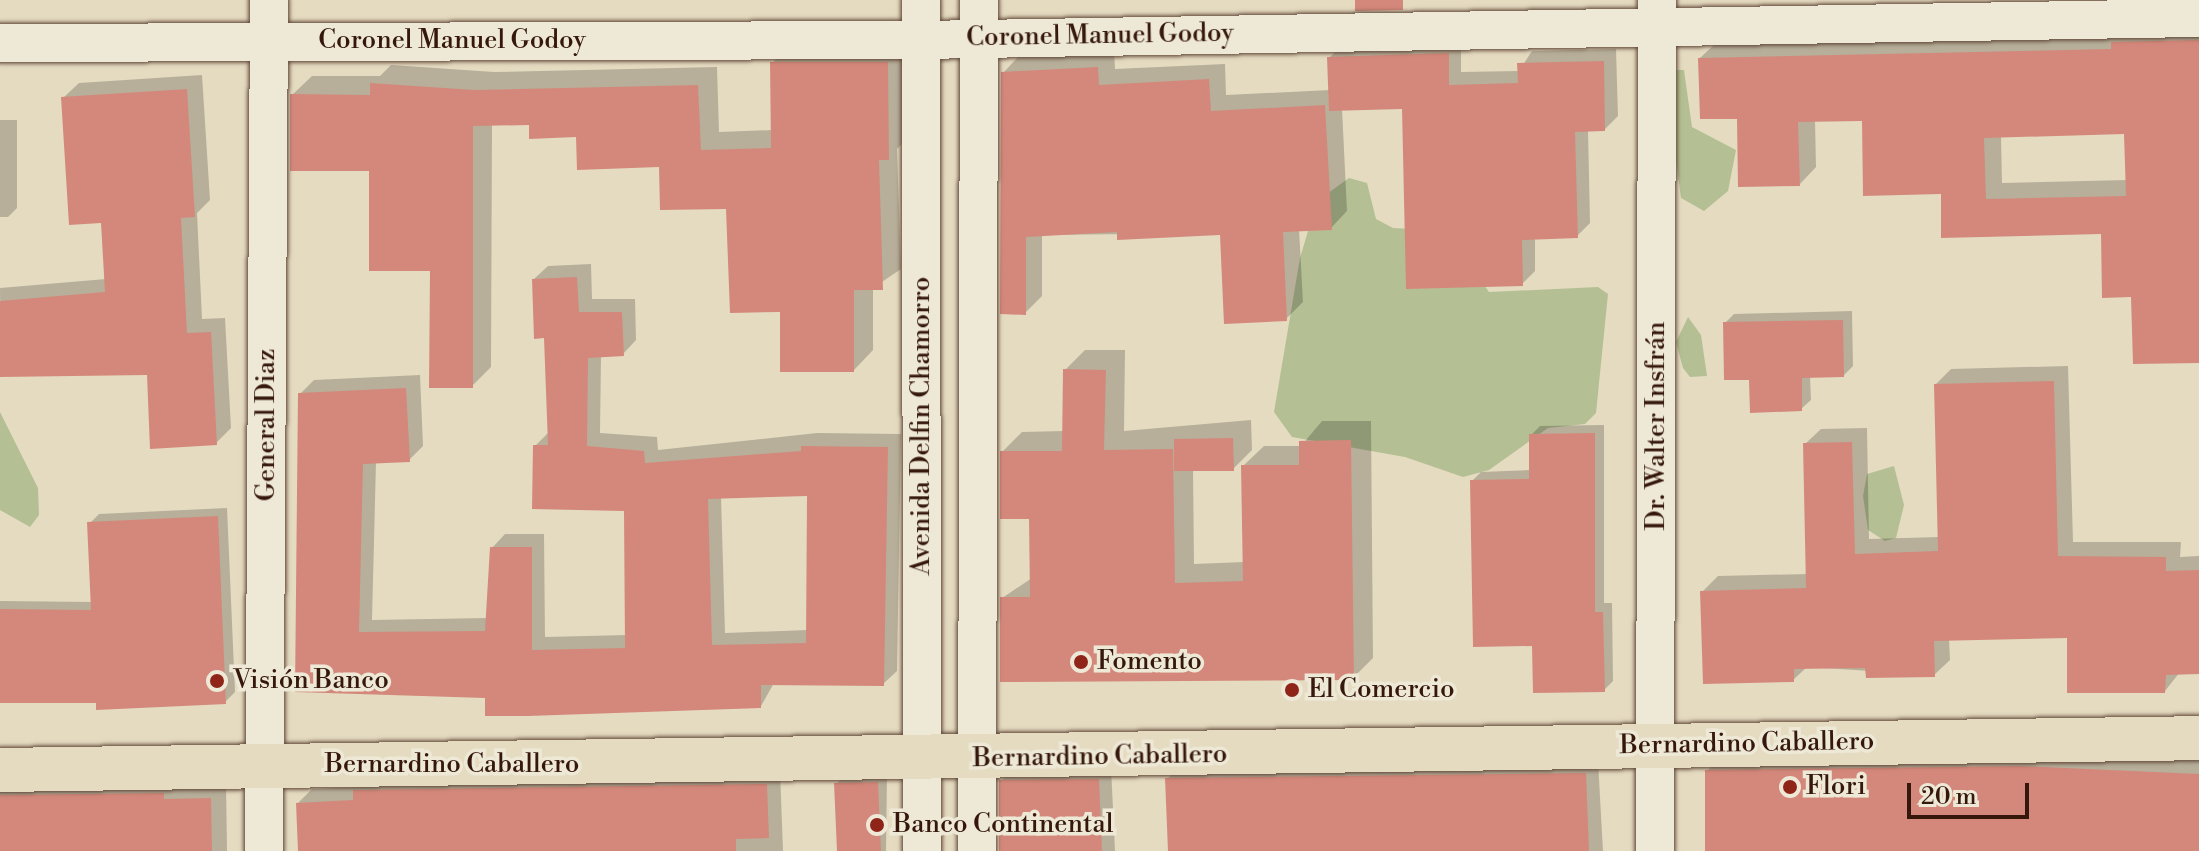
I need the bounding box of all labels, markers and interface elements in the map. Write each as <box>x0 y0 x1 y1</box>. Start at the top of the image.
street label: Coronel Manuel Godoy <box>966 18 1234 54</box>
street label: Coronel Manuel Godoy <box>318 25 586 57</box>
street label: Avenida Delfin Chamorro <box>906 277 938 575</box>
street label: Dr. Walter Insfrán <box>1641 321 1673 531</box>
street label: General Diaz <box>251 349 283 501</box>
place label: Fomento <box>1097 646 1202 678</box>
marker: Fomento <box>1072 653 1090 671</box>
place label: Visión Banco <box>233 665 389 697</box>
marker: Visión Banco <box>208 672 226 690</box>
place label: El Comercio <box>1308 674 1455 706</box>
marker: El Comercio <box>1283 681 1301 699</box>
street label: Bernardino Caballero <box>1619 726 1875 762</box>
street label: Bernardino Caballero <box>972 739 1228 775</box>
street label: Bernardino Caballero <box>325 749 579 781</box>
scale bar <box>1911 767 2033 817</box>
place label: Flori <box>1806 771 1866 803</box>
marker: Flori <box>1781 778 1799 796</box>
text: 20 m <box>1921 782 1977 812</box>
place label: Banco Continental <box>893 809 1113 841</box>
marker: Banco Continental <box>868 816 886 834</box>

